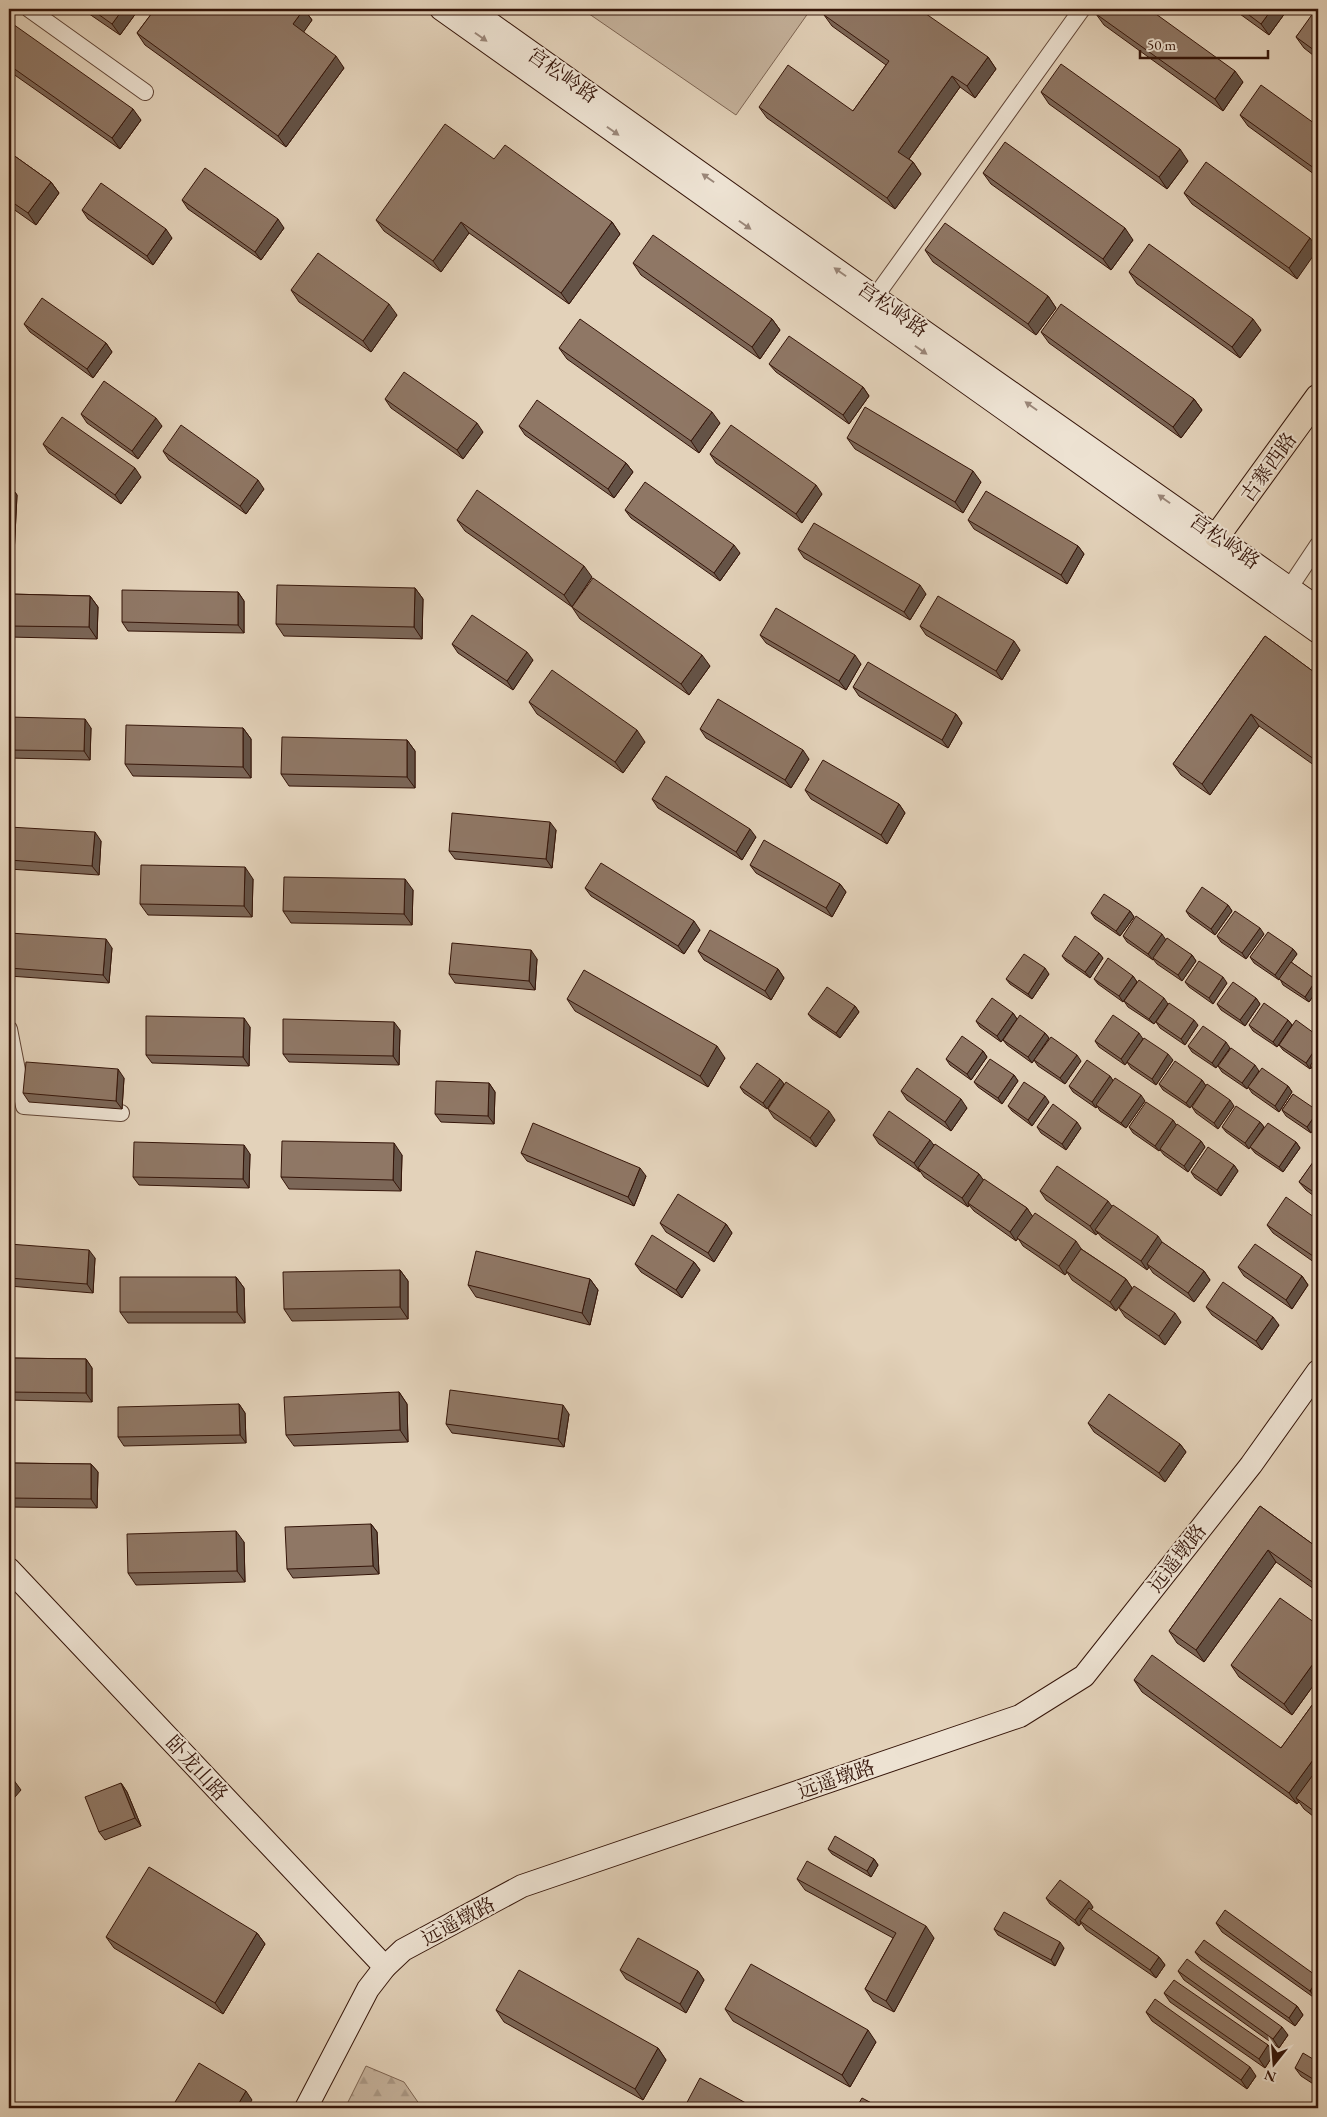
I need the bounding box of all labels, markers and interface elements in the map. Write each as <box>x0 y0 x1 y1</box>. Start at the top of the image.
scale bar <box>1140 28 1267 60</box>
one-way arrow <box>474 32 488 42</box>
text: 50 m <box>1147 35 1176 54</box>
street label: 宫松岭路 <box>523 41 603 109</box>
one-way arrow <box>606 126 620 136</box>
one-way arrow <box>701 173 715 183</box>
one-way arrow <box>739 220 752 230</box>
one-way arrow <box>834 267 847 277</box>
street label: 宫松岭路 <box>853 275 933 343</box>
one-way arrow <box>914 345 927 355</box>
one-way arrow <box>1024 401 1038 411</box>
street label: 古寨西路 <box>1234 427 1302 507</box>
one-way arrow <box>1157 494 1171 504</box>
street label: 宫松岭路 <box>1185 507 1265 575</box>
street label: 远遥墩路 <box>1142 1518 1212 1598</box>
street label: 卧龙山路 <box>160 1730 234 1806</box>
street label: 远遥墩路 <box>794 1754 878 1804</box>
street label: 远遥墩路 <box>417 1891 499 1951</box>
north arrow <box>1250 2040 1300 2090</box>
text: N <box>1262 2066 1278 2087</box>

